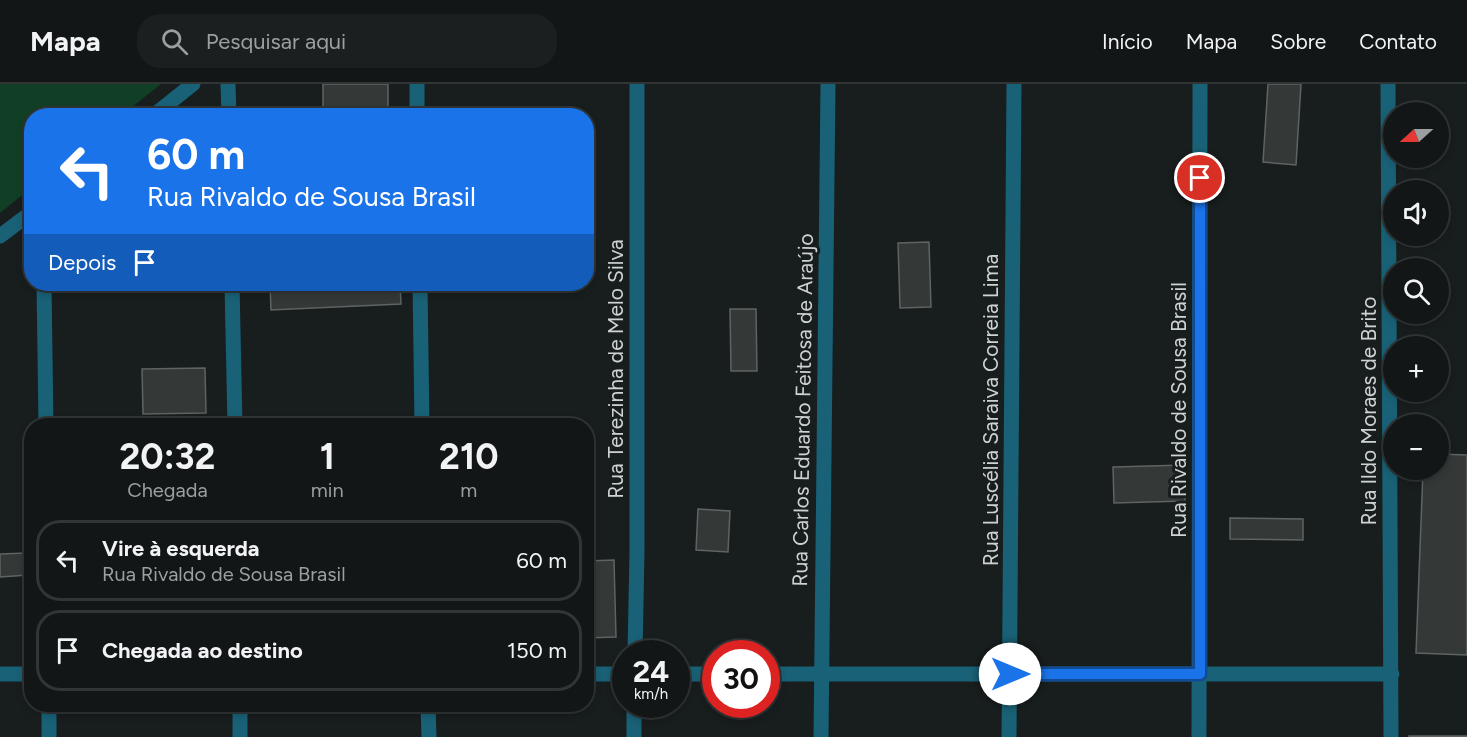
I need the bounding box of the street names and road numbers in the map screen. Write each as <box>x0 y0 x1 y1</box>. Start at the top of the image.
street label: Rua Carlos Eduardo Feitosa de Araújo <box>787 233 818 587</box>
street label: Rua Terezinha de Melo Silva <box>603 239 628 499</box>
street label: Rua Luscélia Saraiva Correia Lima <box>978 254 1003 566</box>
street label: Rua Rivaldo de Sousa Brasil <box>1166 282 1191 538</box>
street label: Rua Ildo Moraes de Brito <box>1356 297 1381 525</box>

